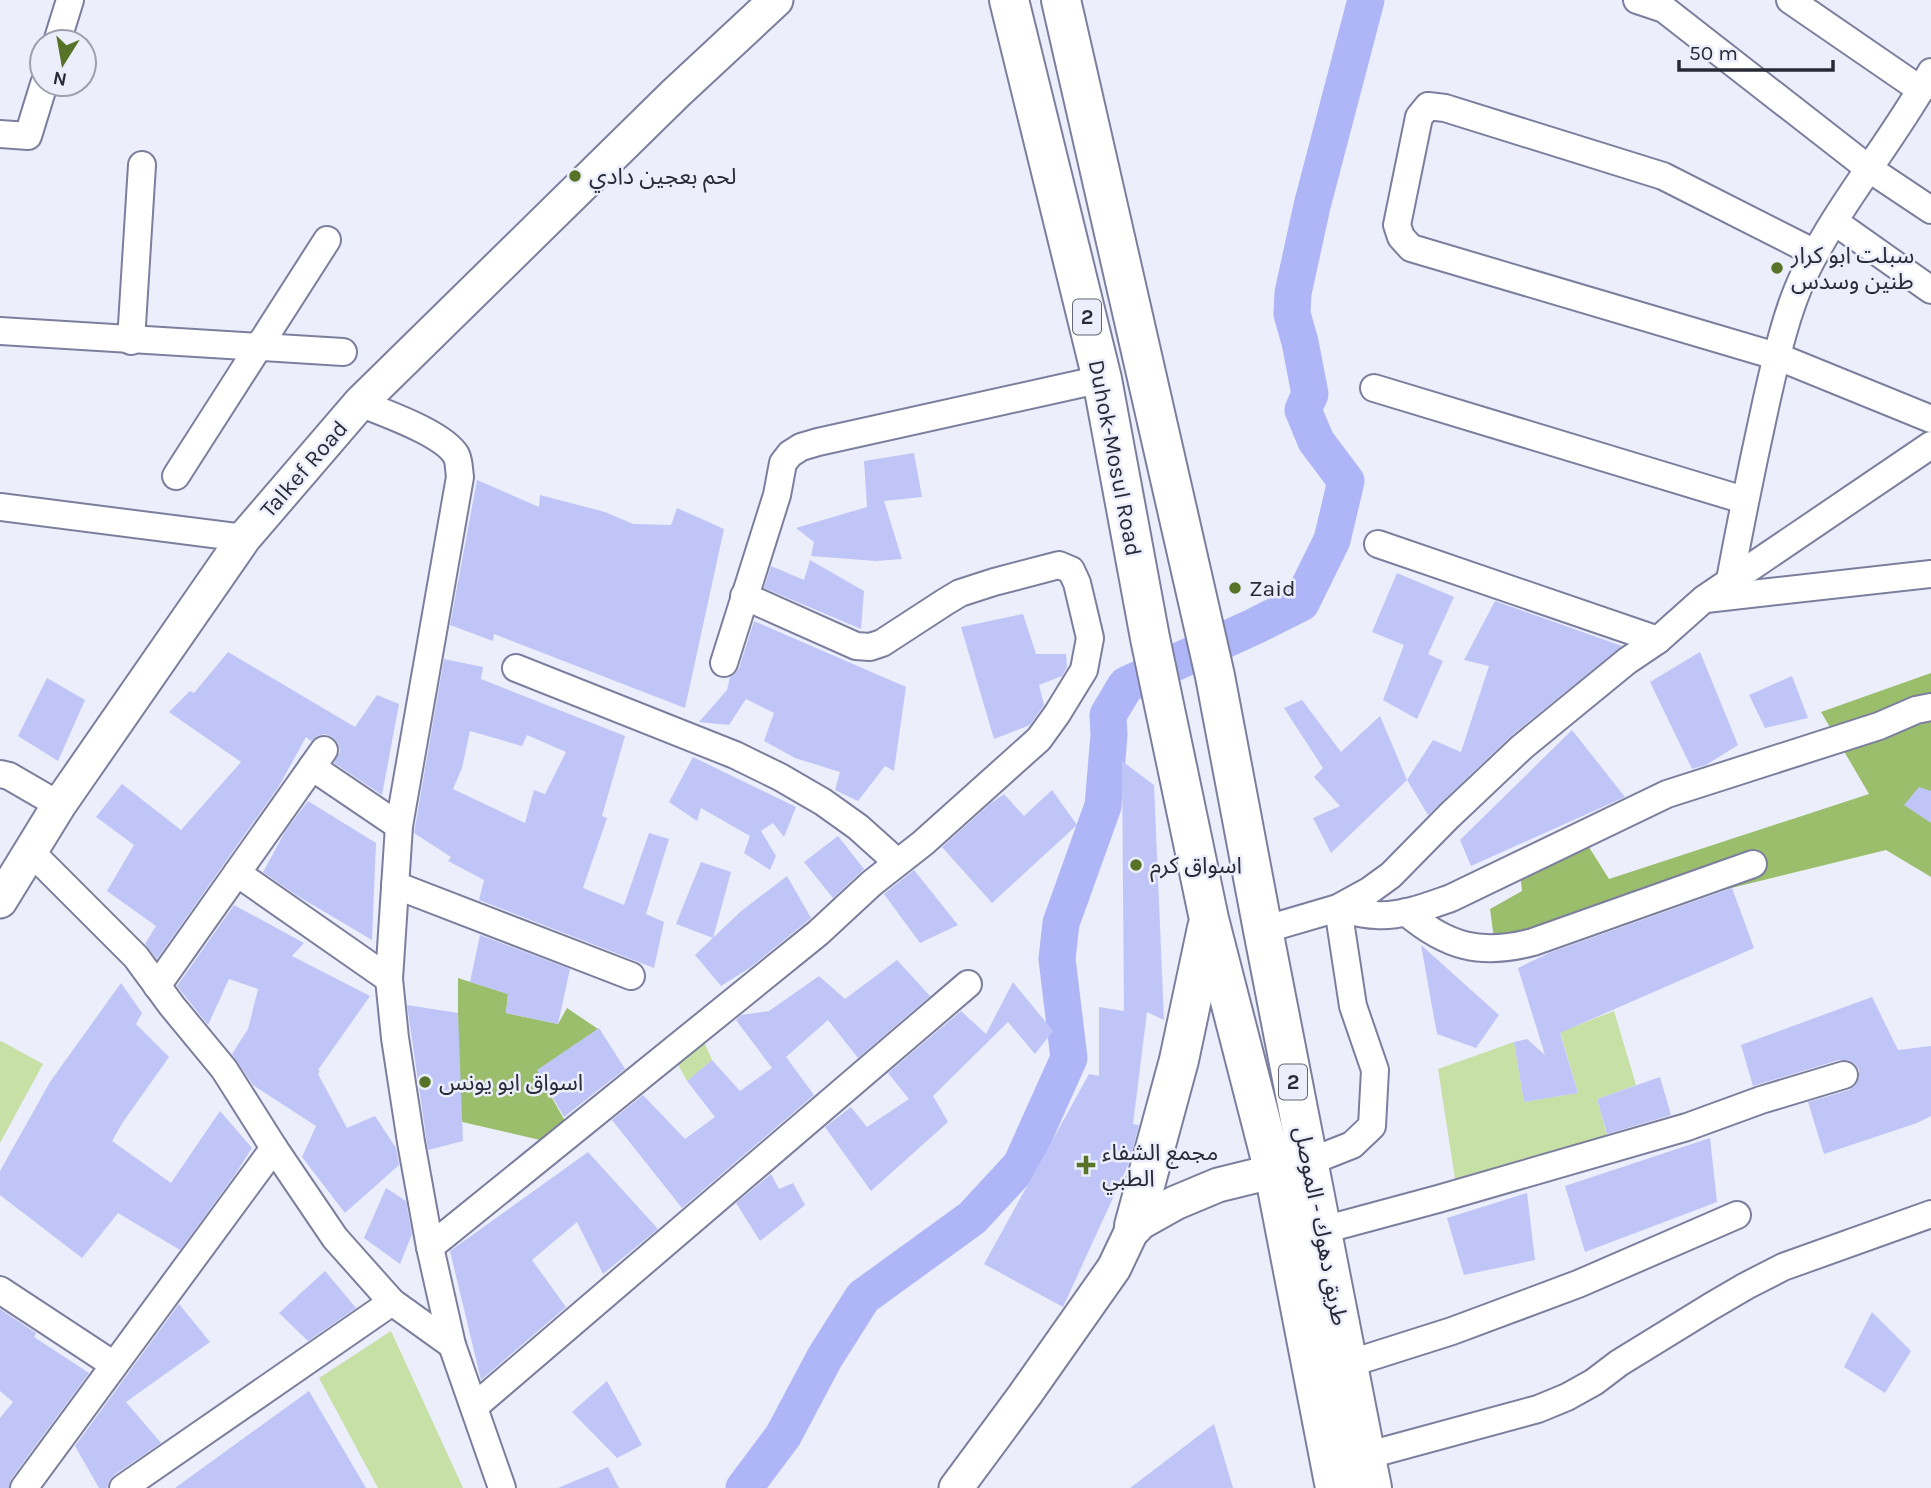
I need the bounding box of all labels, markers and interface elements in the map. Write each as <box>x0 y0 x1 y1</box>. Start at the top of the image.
north arrow <box>28 28 98 98</box>
scale bar <box>1679 28 1833 72</box>
text: 50 m <box>1689 41 1738 65</box>
text: N <box>51 67 69 91</box>
place label: لحم بعجين دادي <box>589 163 737 193</box>
marker: لحم بعجين دادي <box>567 168 583 184</box>
place label: سبلت ابو كرار طنين وسدس <box>1790 242 1914 295</box>
marker: سبلت ابو كرار طنين وسدس <box>1769 260 1785 276</box>
road number: 2 <box>1073 300 1101 334</box>
street label: Duhok-Mosul Road <box>1083 358 1147 558</box>
street label: Talkef Road <box>255 415 353 523</box>
place label: Zaid <box>1249 575 1296 602</box>
marker: Zaid <box>1227 580 1243 596</box>
place label: اسواق كرم <box>1150 852 1242 883</box>
marker: اسواق كرم <box>1128 857 1144 873</box>
road number: 2 <box>1279 1064 1307 1100</box>
place label: اسواق ابو يونس <box>439 1069 583 1096</box>
marker: اسواق ابو يونس <box>417 1074 433 1090</box>
street label: طريق دهوك - الموصل <box>1288 1124 1354 1328</box>
place label: مجمع الشفاء الطبي <box>1102 1139 1218 1195</box>
marker: مجمع الشفاء الطبي <box>1076 1155 1096 1175</box>

